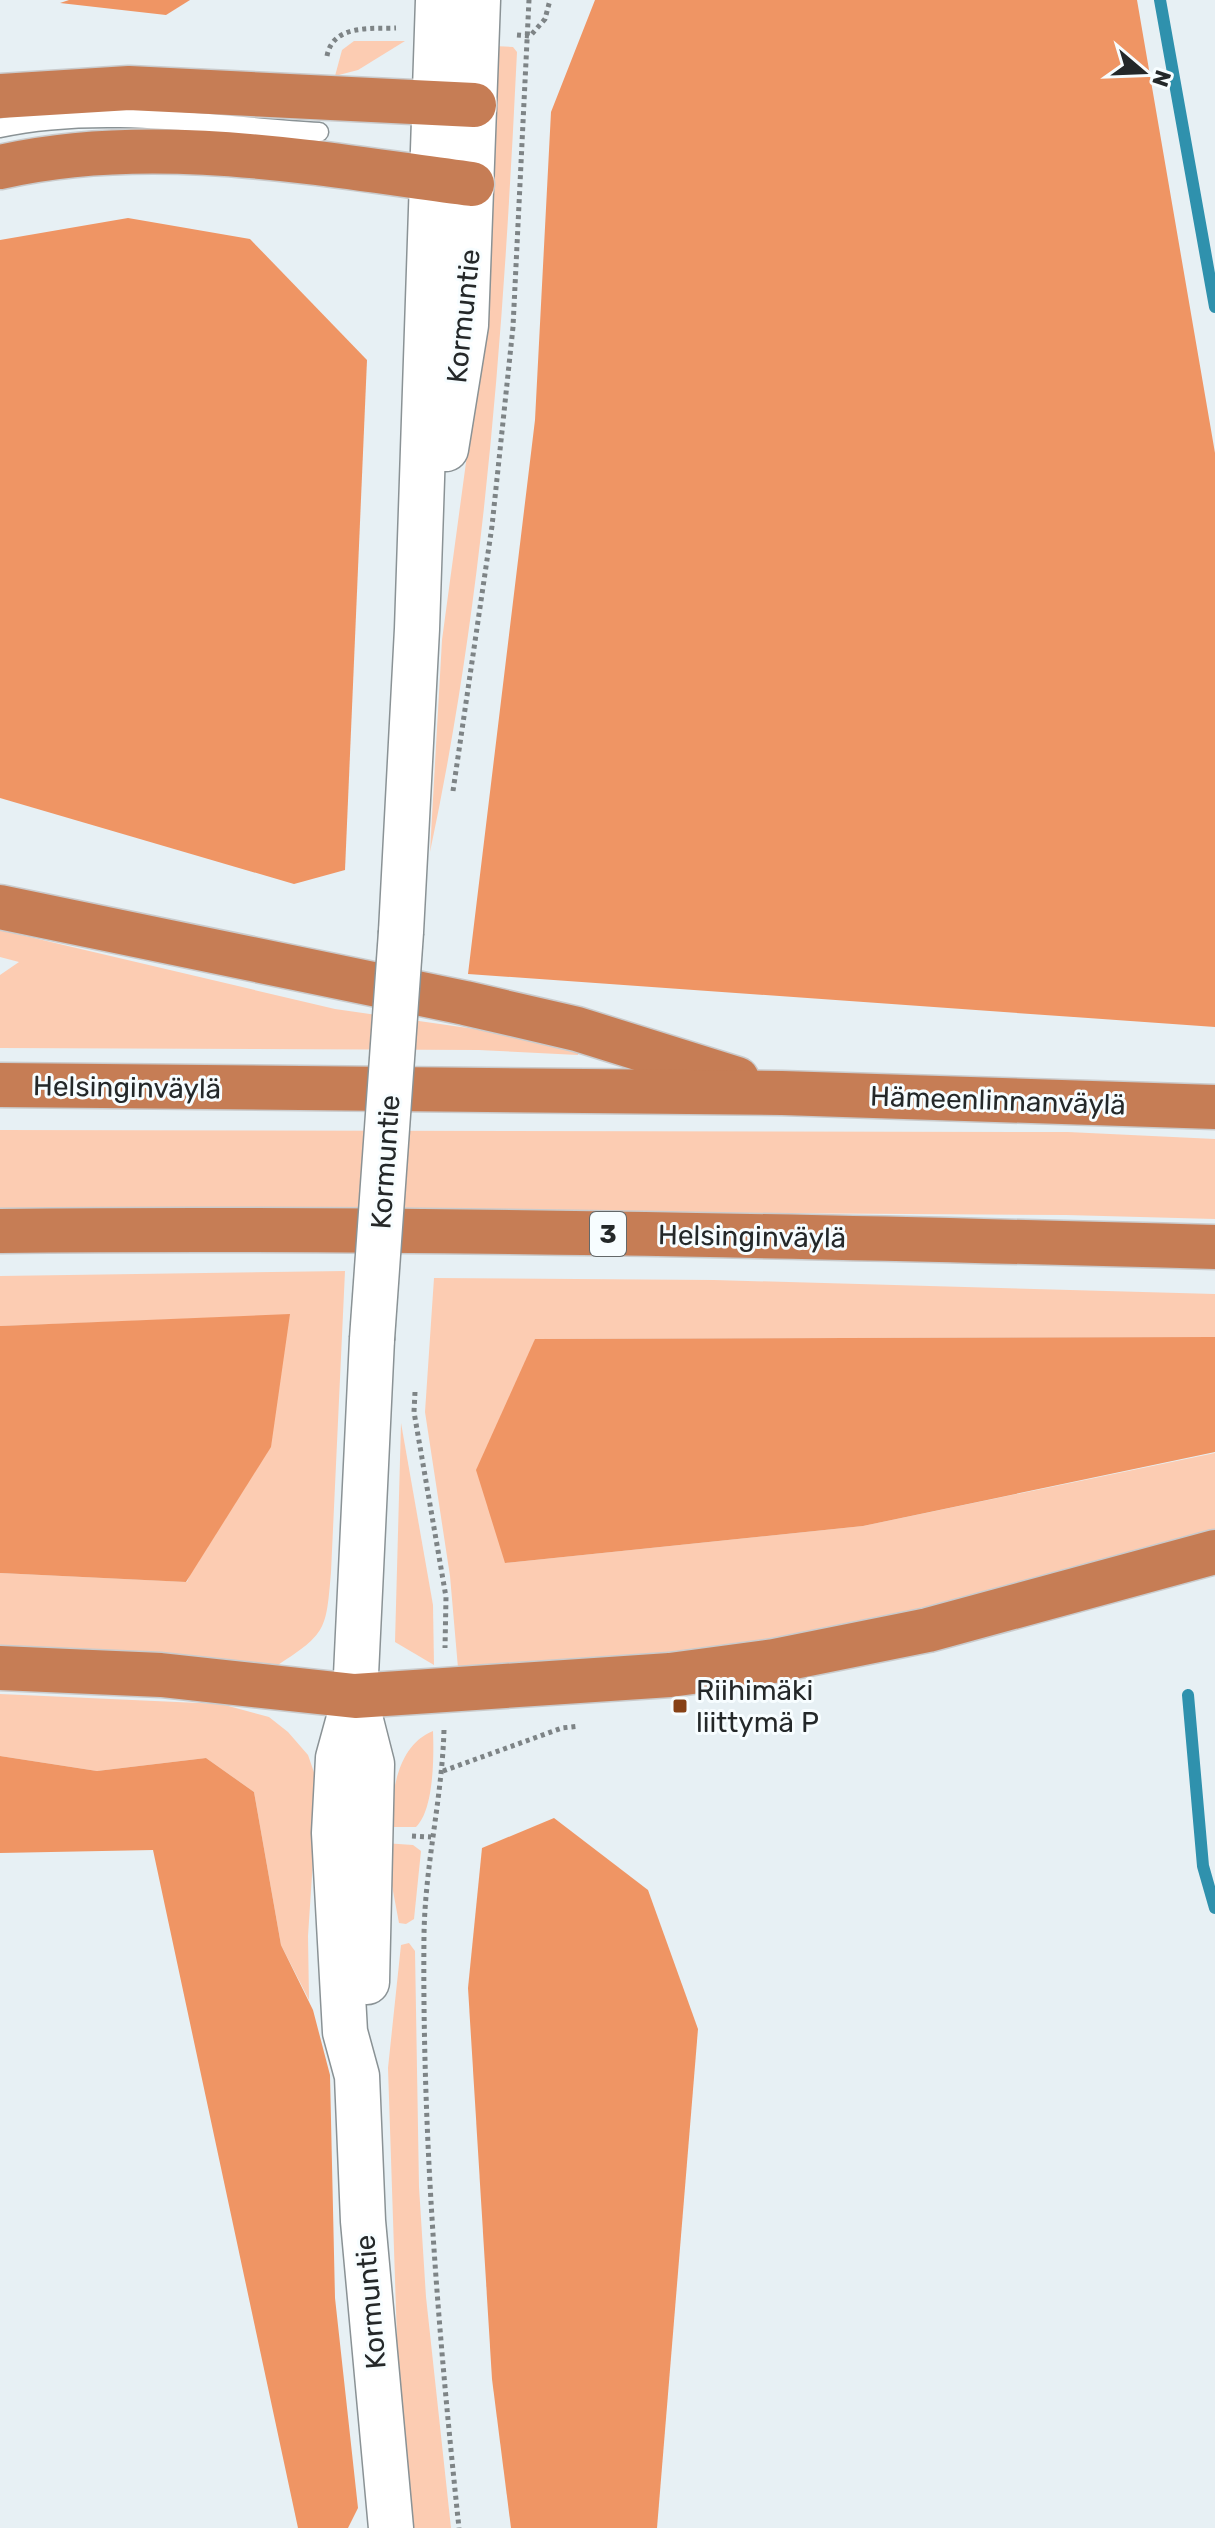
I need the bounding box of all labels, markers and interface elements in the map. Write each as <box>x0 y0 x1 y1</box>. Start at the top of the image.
north arrow <box>1103 32 1183 112</box>
text: N <box>1146 66 1177 90</box>
street label: Kormuntie <box>440 247 487 385</box>
street label: Helsinginväylä <box>33 1069 221 1106</box>
street label: Hämeenlinnanväylä <box>869 1080 1126 1121</box>
street label: Kormuntie <box>364 1094 407 1230</box>
road number: 3 <box>590 1212 626 1256</box>
street label: Helsinginväylä <box>658 1218 846 1255</box>
place label: Riihimäki liittymä P <box>696 1674 819 1739</box>
marker: Riihimäki liittymä P <box>671 1697 689 1715</box>
street label: Kormuntie <box>348 2233 393 2370</box>

